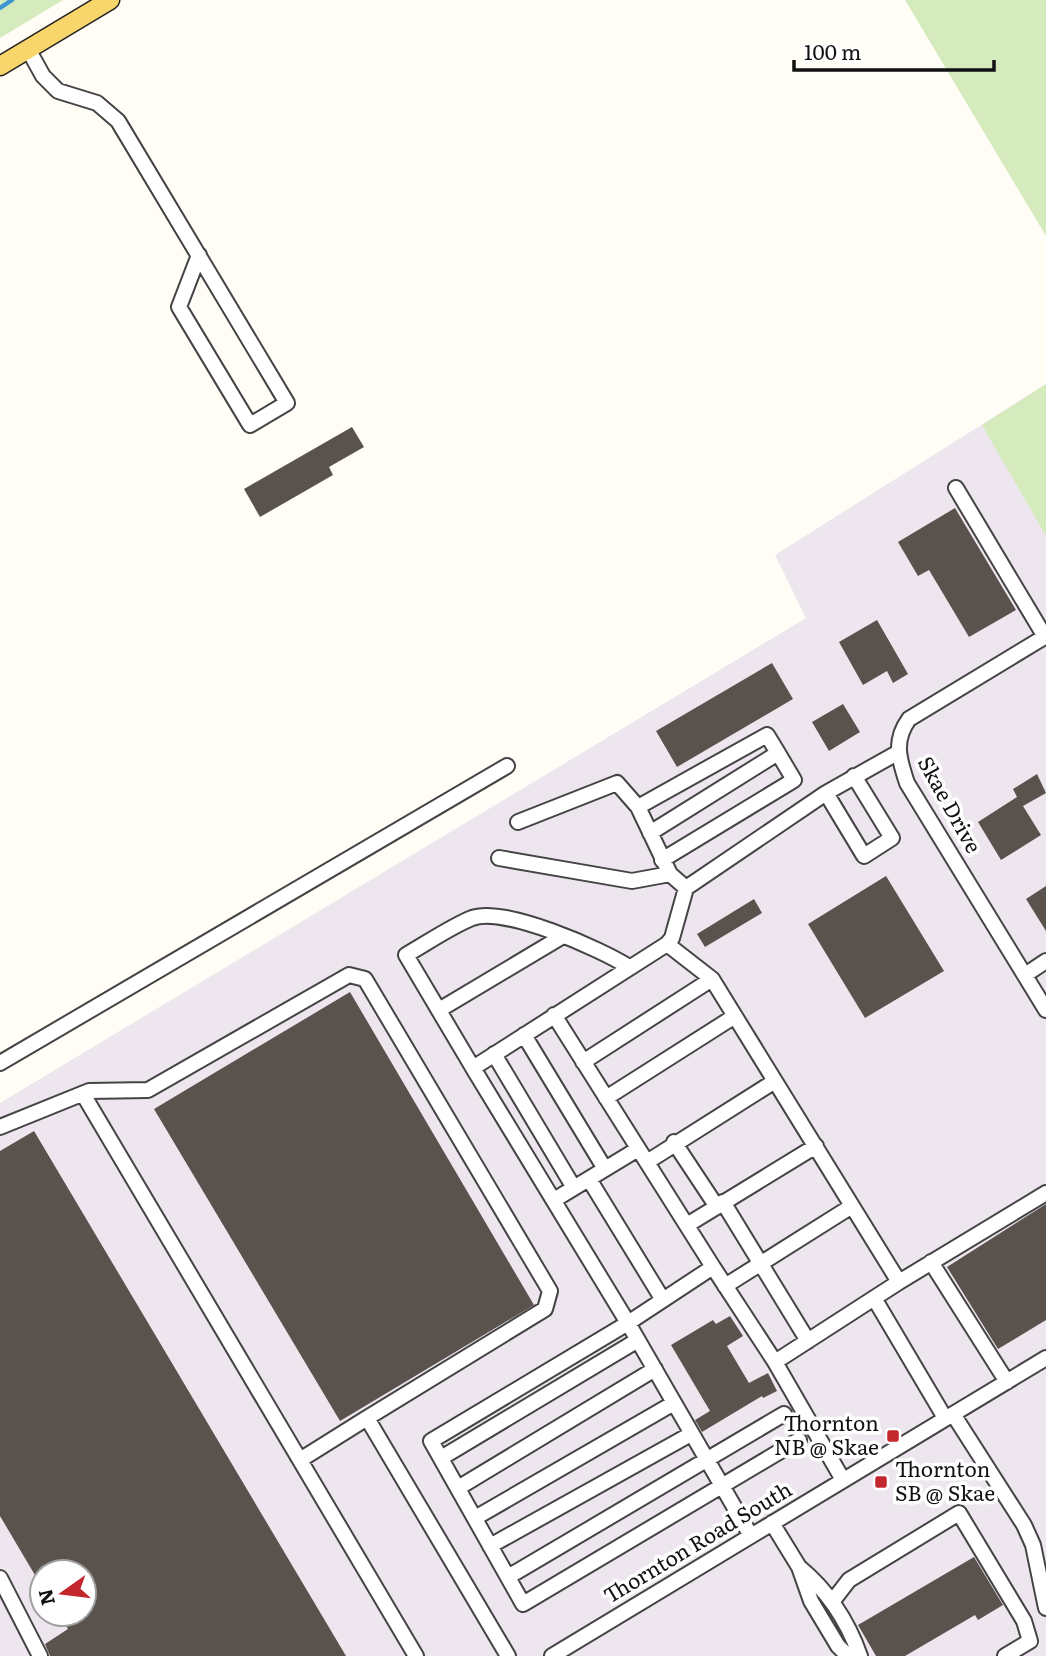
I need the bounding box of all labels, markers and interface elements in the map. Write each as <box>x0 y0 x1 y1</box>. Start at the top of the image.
scale bar <box>794 28 993 72</box>
text: 100 m <box>804 35 861 66</box>
street label: Skae Drive <box>912 750 991 858</box>
place label: Thornton NB @ Skae <box>774 1406 879 1461</box>
marker: Thornton NB @ Skae <box>885 1428 901 1444</box>
place label: Thornton SB @ Skae <box>895 1452 995 1507</box>
street label: Thornton Road South <box>597 1472 797 1609</box>
marker: Thornton SB @ Skae <box>873 1474 889 1490</box>
north arrow <box>28 1558 98 1628</box>
text: N <box>30 1586 61 1608</box>

